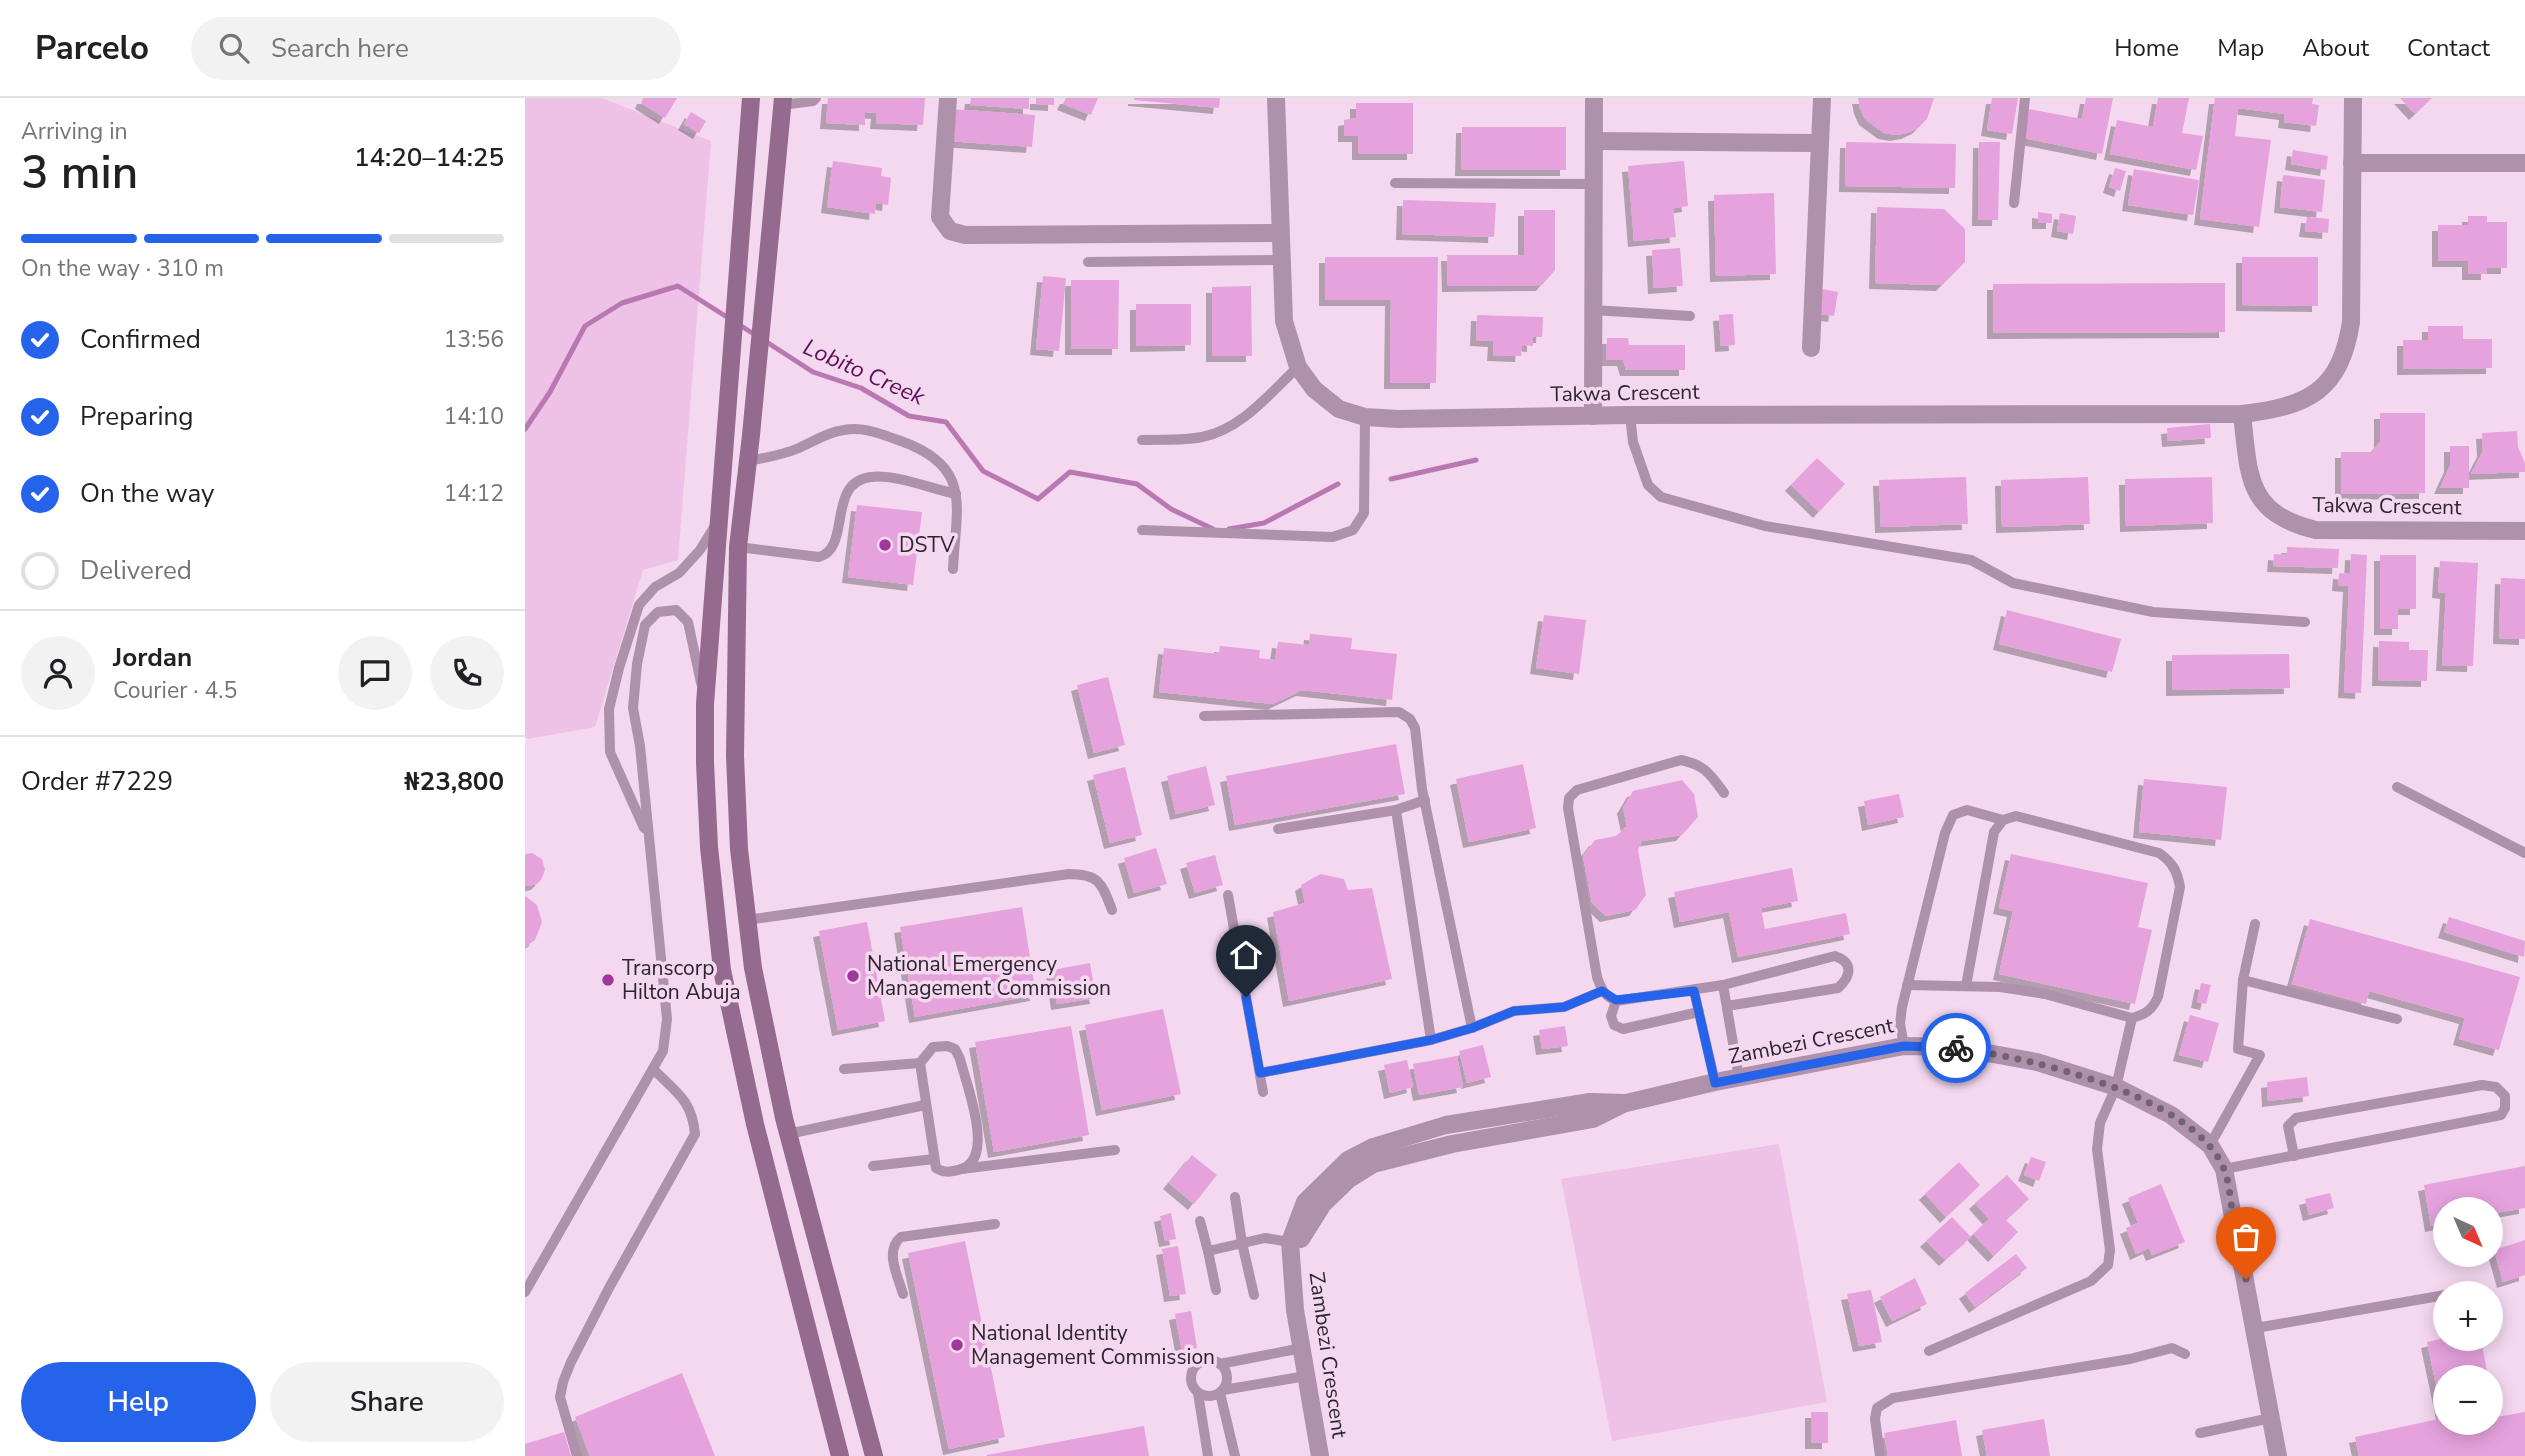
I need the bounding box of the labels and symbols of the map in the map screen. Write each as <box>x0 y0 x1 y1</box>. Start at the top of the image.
water label: Lobito Creek <box>798 331 930 413</box>
street label: Takwa Crescent <box>1550 378 1700 408</box>
street label: Takwa Crescent <box>2312 491 2462 521</box>
place label: DSTV <box>899 531 955 559</box>
marker: DSTV <box>877 537 893 553</box>
pin <box>1216 925 1276 997</box>
place label: National Emergency Management Commission <box>867 950 1111 1002</box>
place label: Transcorp Hilton Abuja <box>622 954 741 1006</box>
marker: National Emergency Management Commission <box>845 968 861 984</box>
marker: Transcorp Hilton Abuja <box>600 972 616 988</box>
street label: Zambezi Crescent <box>1726 1011 1896 1071</box>
courier <box>1921 1013 1991 1083</box>
north arrow <box>2433 1197 2503 1267</box>
pin <box>2216 1207 2276 1279</box>
street label: Zambezi Crescent <box>1302 1270 1354 1440</box>
place label: National Identity Management Commission <box>971 1319 1215 1371</box>
marker: National Identity Management Commission <box>949 1337 965 1353</box>

